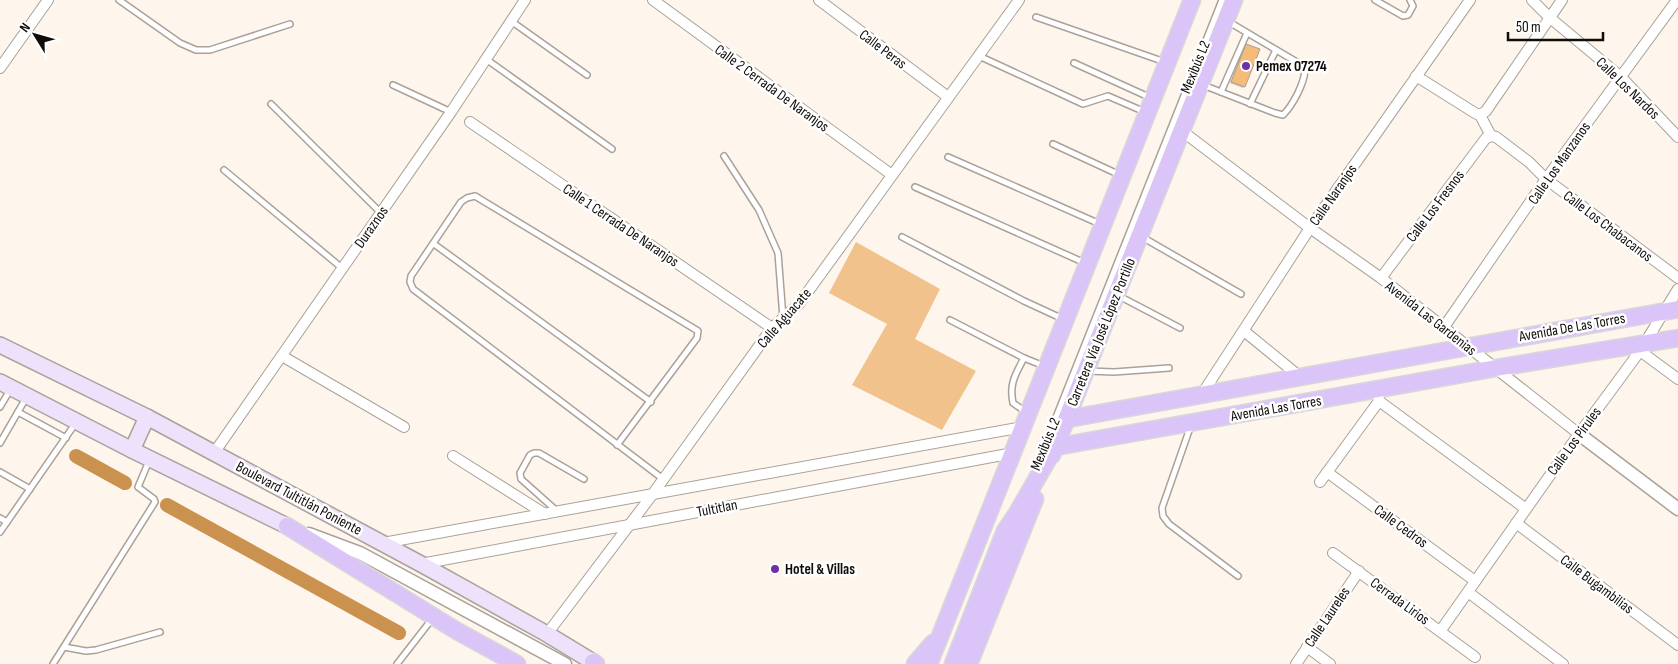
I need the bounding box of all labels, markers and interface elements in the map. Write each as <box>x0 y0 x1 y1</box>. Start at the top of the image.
north arrow <box>10 10 60 60</box>
scale bar <box>1508 10 1603 42</box>
text: 50 m <box>1516 18 1541 37</box>
text: N <box>16 19 34 36</box>
street label: Calle Peras <box>855 25 910 73</box>
street label: Mexibús L2 <box>1176 38 1215 96</box>
street label: Calle 2 Cerrada De Naranjos <box>711 40 833 136</box>
street label: Calle Los Nardos <box>1592 53 1664 124</box>
place label: Pemex 07274 <box>1256 57 1327 76</box>
marker: Pemex 07274 <box>1240 60 1252 72</box>
street label: Calle Los Manzanos <box>1524 118 1595 208</box>
street label: Calle Naranjos <box>1305 161 1361 230</box>
street label: Calle Los Fresnos <box>1402 166 1469 246</box>
street label: Calle 1 Cerrada De Naranjos <box>559 180 682 271</box>
street label: Calle Los Chabacanos <box>1559 187 1656 266</box>
street label: Duraznos <box>350 203 393 252</box>
street label: Carretera Vía José López Portillo <box>1063 255 1140 409</box>
street label: Avenida Las Gardenias <box>1380 276 1480 360</box>
street label: Calle Aguacate <box>753 284 816 352</box>
street label: Avenida De Las Torres <box>1516 309 1627 346</box>
street label: Avenida Las Torres <box>1228 391 1323 426</box>
street label: Calle Los Pirules <box>1543 403 1606 479</box>
street label: Mexibús L2 <box>1026 415 1065 473</box>
street label: Boulevard Tultitlán Poniente <box>232 457 365 540</box>
street label: Tultitlan <box>695 495 739 522</box>
street label: Calle Cedros <box>1370 501 1431 552</box>
street label: Calle Bugambilias <box>1556 551 1637 618</box>
place label: Hotel & Villas <box>785 560 855 579</box>
marker: Hotel & Villas <box>769 563 781 575</box>
street label: Cerrada Lirios <box>1366 574 1433 629</box>
street label: Calle Laureles <box>1300 583 1354 651</box>

